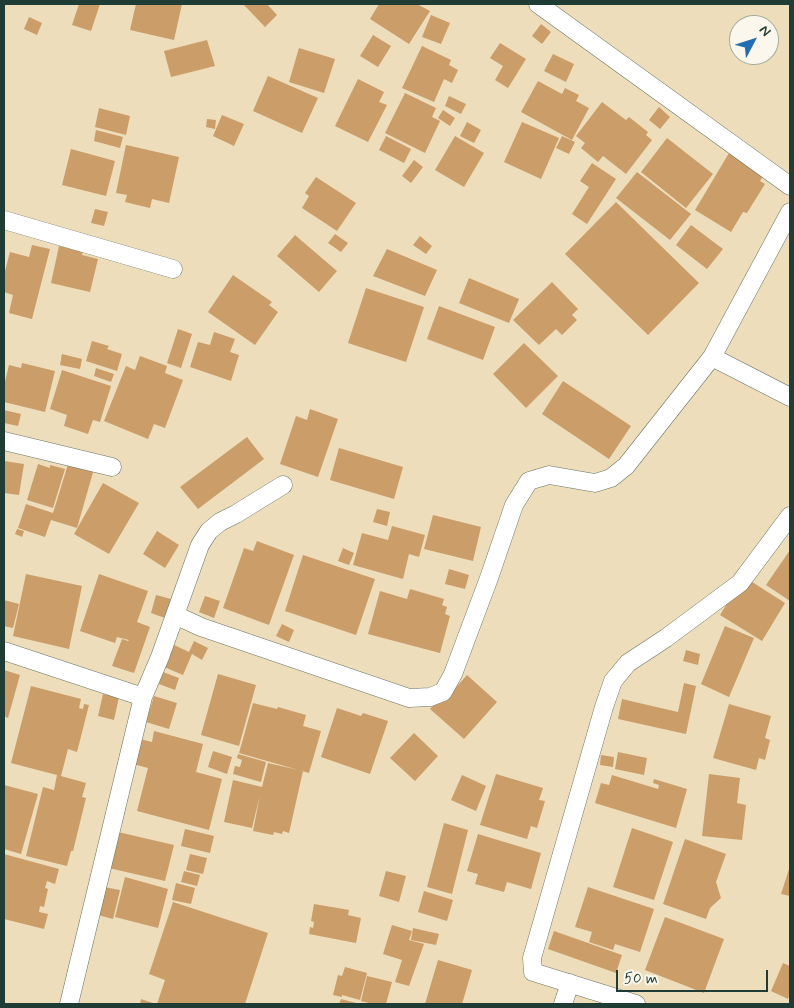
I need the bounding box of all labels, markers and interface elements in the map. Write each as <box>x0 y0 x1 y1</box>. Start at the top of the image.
north arrow <box>729 15 779 65</box>
text: N <box>755 22 775 40</box>
scale bar <box>619 960 772 992</box>
text: 50 m <box>624 969 658 989</box>

